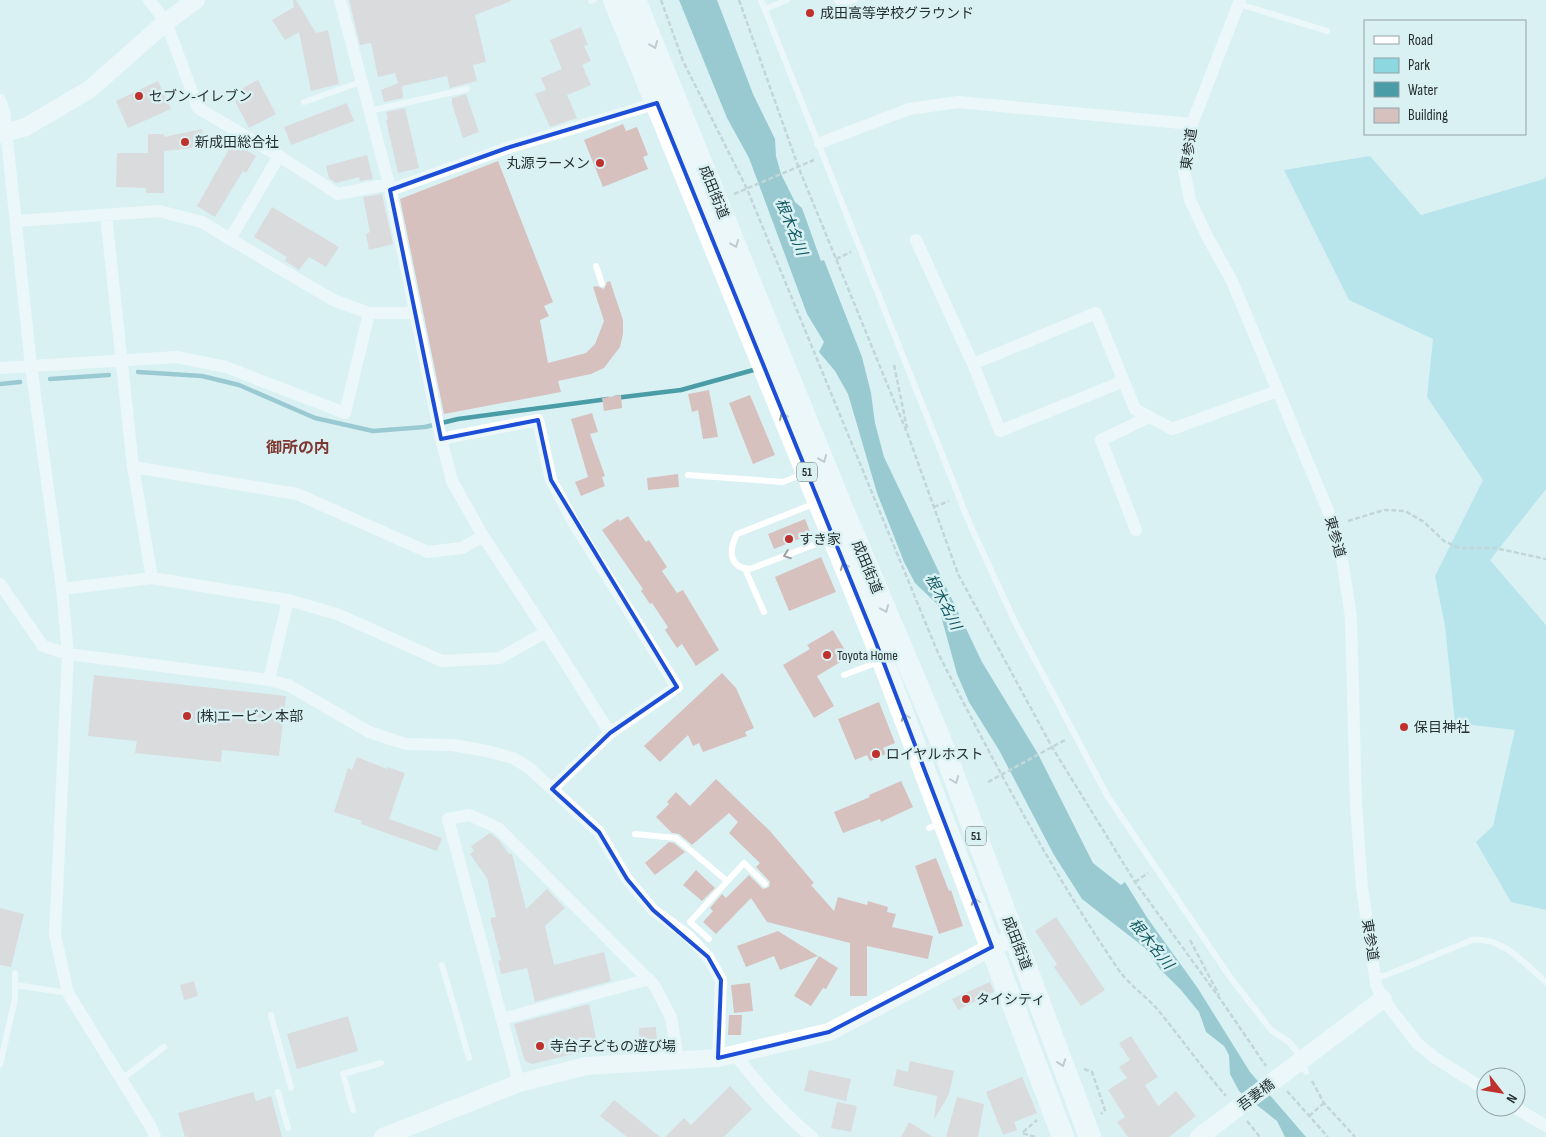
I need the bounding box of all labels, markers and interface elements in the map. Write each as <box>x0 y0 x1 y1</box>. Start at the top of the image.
place label: 成田高等学校グラウンド <box>820 5 974 22</box>
marker: 成田高等学校グラウンド <box>804 7 816 19</box>
legend <box>1364 20 1526 135</box>
text: Road <box>1408 31 1433 50</box>
one-way arrow <box>647 40 658 49</box>
text: Park <box>1408 56 1430 75</box>
text: Water <box>1408 81 1439 100</box>
place label: セブン-イレブン <box>149 88 252 105</box>
marker: セブン-イレブン <box>133 90 145 102</box>
text: Building <box>1408 106 1448 125</box>
street label: 東参道 <box>1178 127 1200 171</box>
place label: 新成田総合社 <box>195 134 279 151</box>
marker: 新成田総合社 <box>179 136 191 148</box>
place label: 丸源ラーメン <box>507 155 590 172</box>
marker: 丸源ラーメン <box>594 157 606 169</box>
street label: 成田街道 <box>696 163 732 221</box>
water label: 根木名川 <box>771 196 812 260</box>
one-way arrow <box>729 239 739 248</box>
one-way arrow <box>779 412 789 420</box>
district label: 御所の内 <box>266 439 330 458</box>
one-way arrow <box>817 454 827 463</box>
road number: 51 <box>797 462 817 482</box>
street label: 東参道 <box>1321 514 1349 560</box>
place label: すき家 <box>799 531 841 548</box>
marker: すき家 <box>783 533 795 545</box>
street label: 成田街道 <box>848 538 886 596</box>
one-way arrow <box>783 549 792 559</box>
one-way arrow <box>840 562 851 571</box>
water label: 根木名川 <box>921 571 966 635</box>
one-way arrow <box>879 604 890 613</box>
place label: Toyota Home <box>837 647 898 664</box>
marker: Toyota Home <box>821 649 833 661</box>
place label: (株)エービン 本部 <box>197 708 303 725</box>
marker: (株)エービン 本部 <box>181 710 193 722</box>
one-way arrow <box>900 713 911 722</box>
place label: 保目神社 <box>1414 719 1470 736</box>
marker: 保目神社 <box>1398 721 1410 733</box>
place label: ロイヤルホスト <box>886 746 984 763</box>
marker: ロイヤルホスト <box>870 748 882 760</box>
one-way arrow <box>949 775 959 784</box>
road number: 51 <box>966 826 986 846</box>
one-way arrow <box>971 898 981 906</box>
street label: 成田街道 <box>999 914 1035 972</box>
water label: 根木名川 <box>1125 915 1179 975</box>
street label: 東参道 <box>1358 918 1382 962</box>
place label: タイシティ <box>976 991 1045 1008</box>
marker: タイシティ <box>960 993 972 1005</box>
place label: 寺台子どもの遊び場 <box>550 1038 676 1055</box>
marker: 寺台子どもの遊び場 <box>534 1040 546 1052</box>
one-way arrow <box>1056 1059 1066 1067</box>
north arrow <box>1476 1067 1526 1117</box>
street label: 吾妻橋 <box>1234 1076 1278 1114</box>
text: N <box>1503 1091 1521 1106</box>

